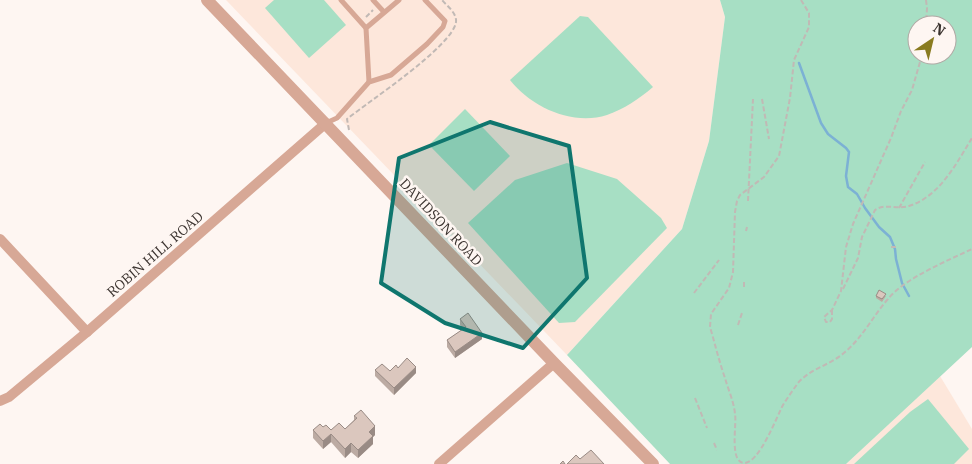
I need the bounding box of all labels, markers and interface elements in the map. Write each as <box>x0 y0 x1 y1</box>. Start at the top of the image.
north arrow <box>907 15 957 65</box>
text: N <box>930 19 949 40</box>
street label: DAVIDSON ROAD <box>396 174 486 270</box>
street label: ROBIN HILL ROAD <box>103 207 207 301</box>

